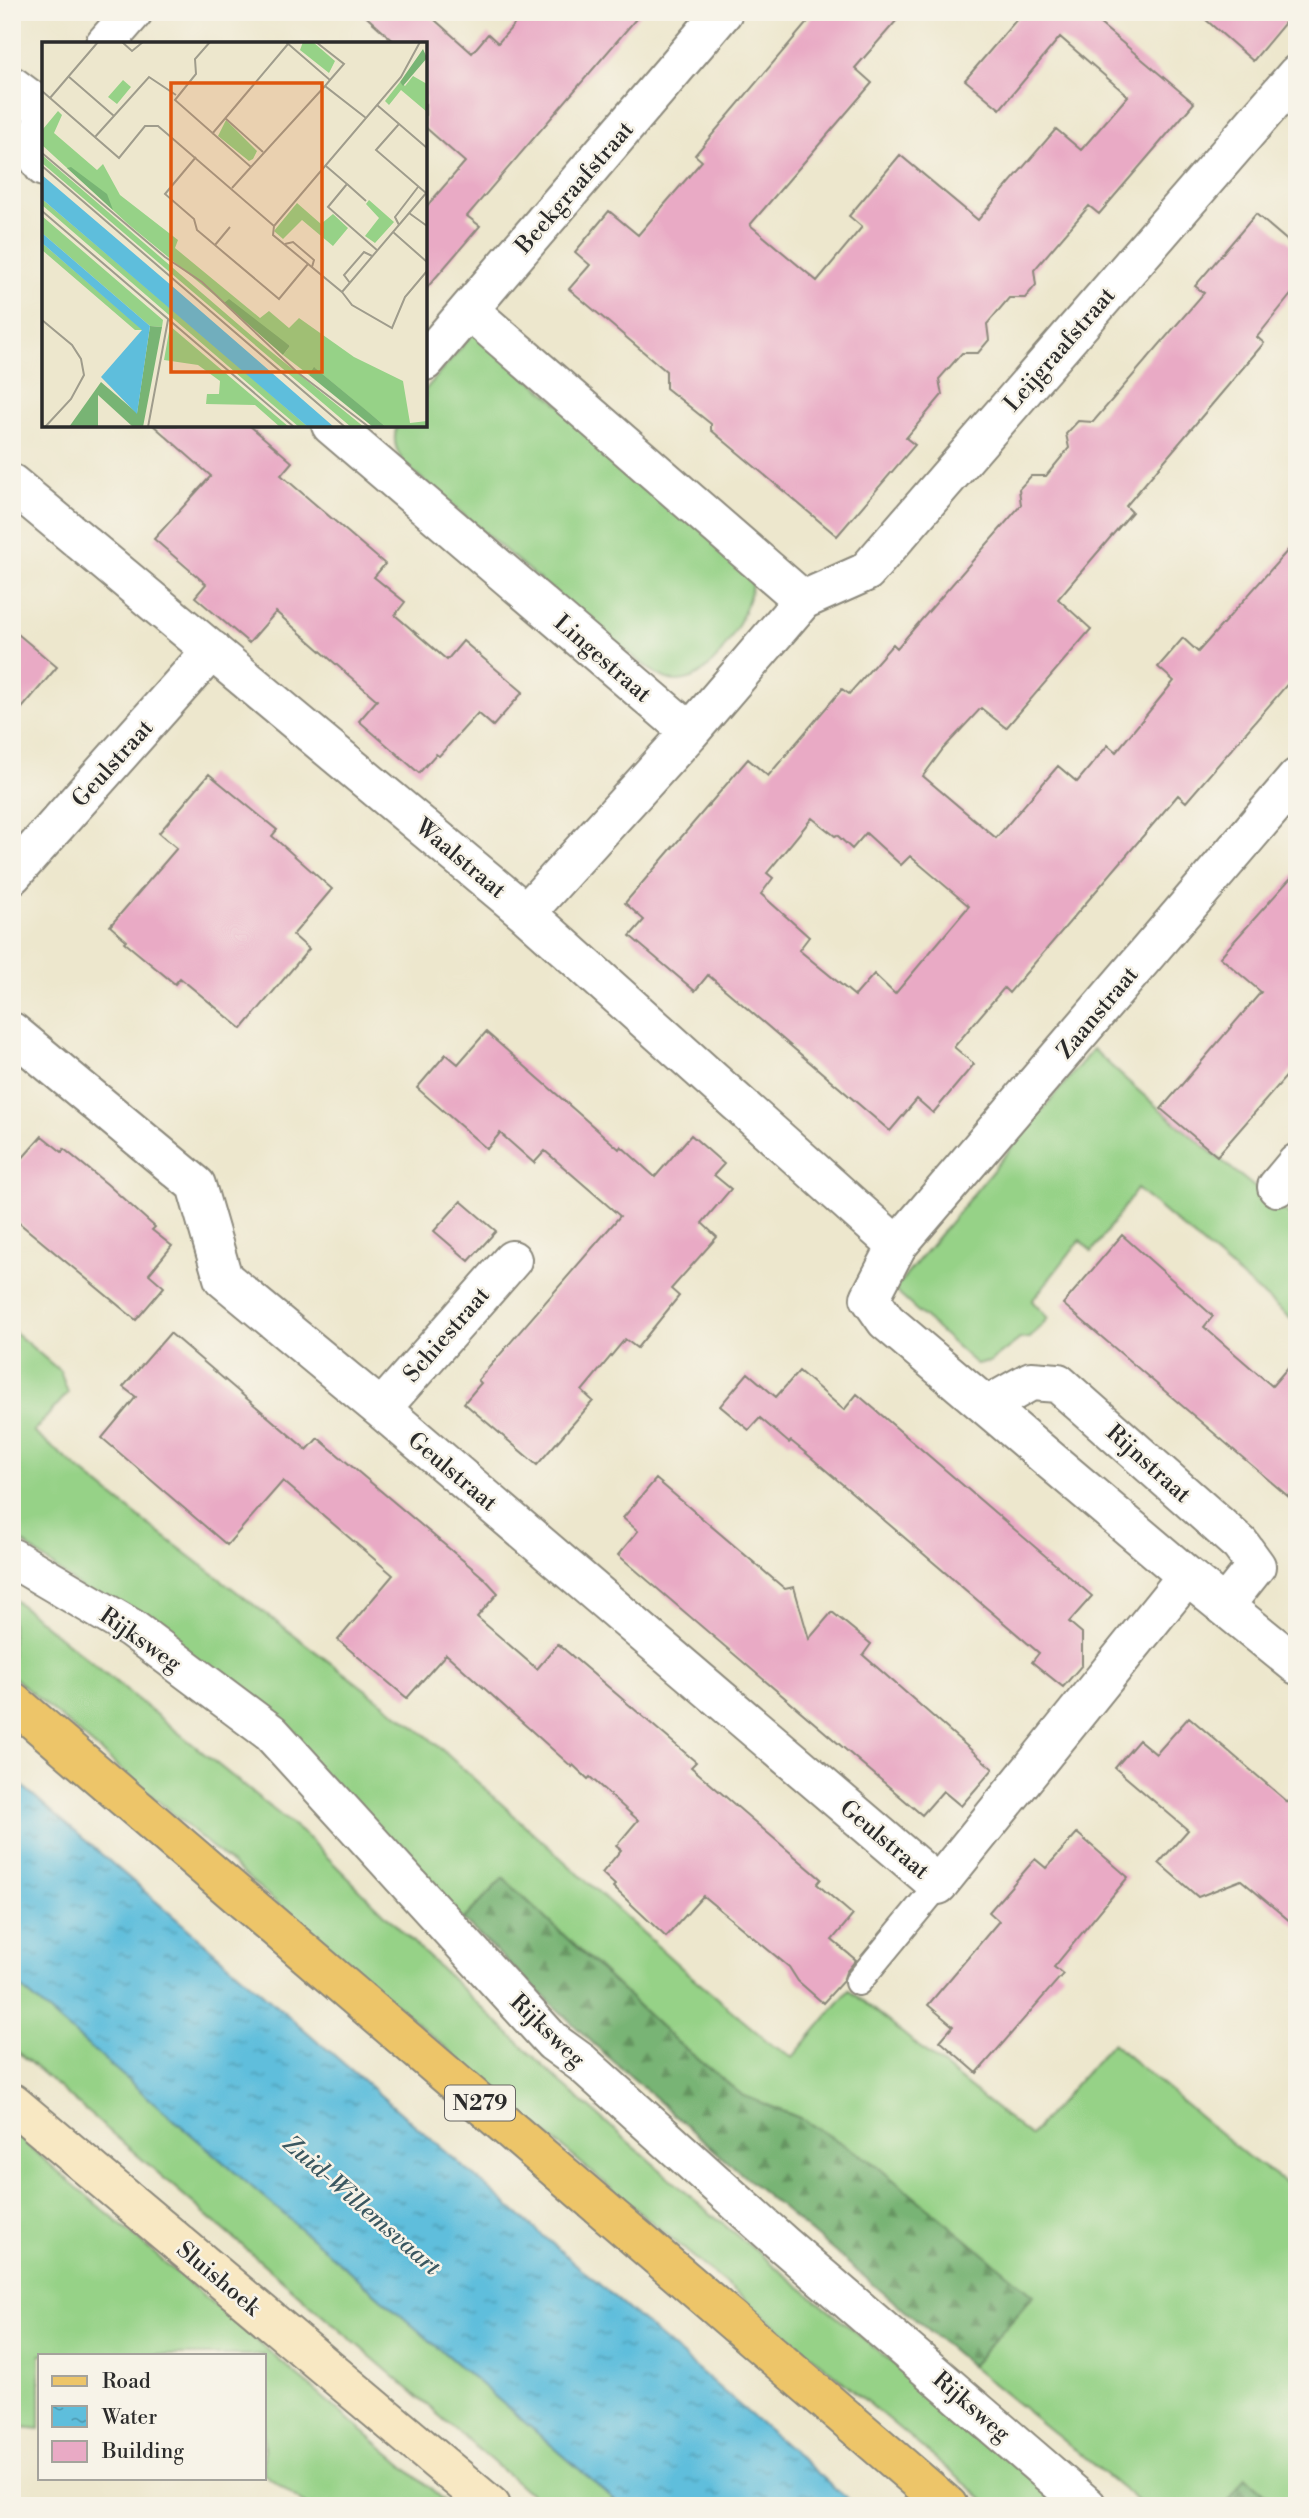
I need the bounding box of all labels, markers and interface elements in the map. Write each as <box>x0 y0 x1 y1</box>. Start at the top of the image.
inset map <box>42 42 427 427</box>
street label: Beekgraafstraat <box>509 116 640 260</box>
street label: Leijgraafstraat <box>998 282 1121 417</box>
street label: Lingestraat <box>548 609 657 709</box>
street label: Geulstraat <box>66 714 159 813</box>
street label: Waalstraat <box>409 812 511 905</box>
street label: Zaanstraat <box>1051 961 1144 1064</box>
street label: Schiestraat <box>398 1281 496 1388</box>
street label: Rijnstraat <box>1100 1419 1196 1509</box>
street label: Geulstraat <box>402 1426 503 1517</box>
street label: Rijksweg <box>94 1602 187 1678</box>
street label: Geulstraat <box>834 1794 935 1885</box>
street label: Rijksweg <box>504 1988 591 2073</box>
road number: N279 <box>445 2086 515 2120</box>
water label: Zuid-Willemsvaart <box>276 2129 447 2283</box>
street label: Sluishoek <box>171 2236 267 2323</box>
legend <box>38 2354 266 2480</box>
street label: Rijksweg <box>927 2366 1016 2448</box>
text: Road <box>102 2369 151 2395</box>
text: Water <box>101 2405 157 2431</box>
text: Building <box>101 2439 184 2465</box>

